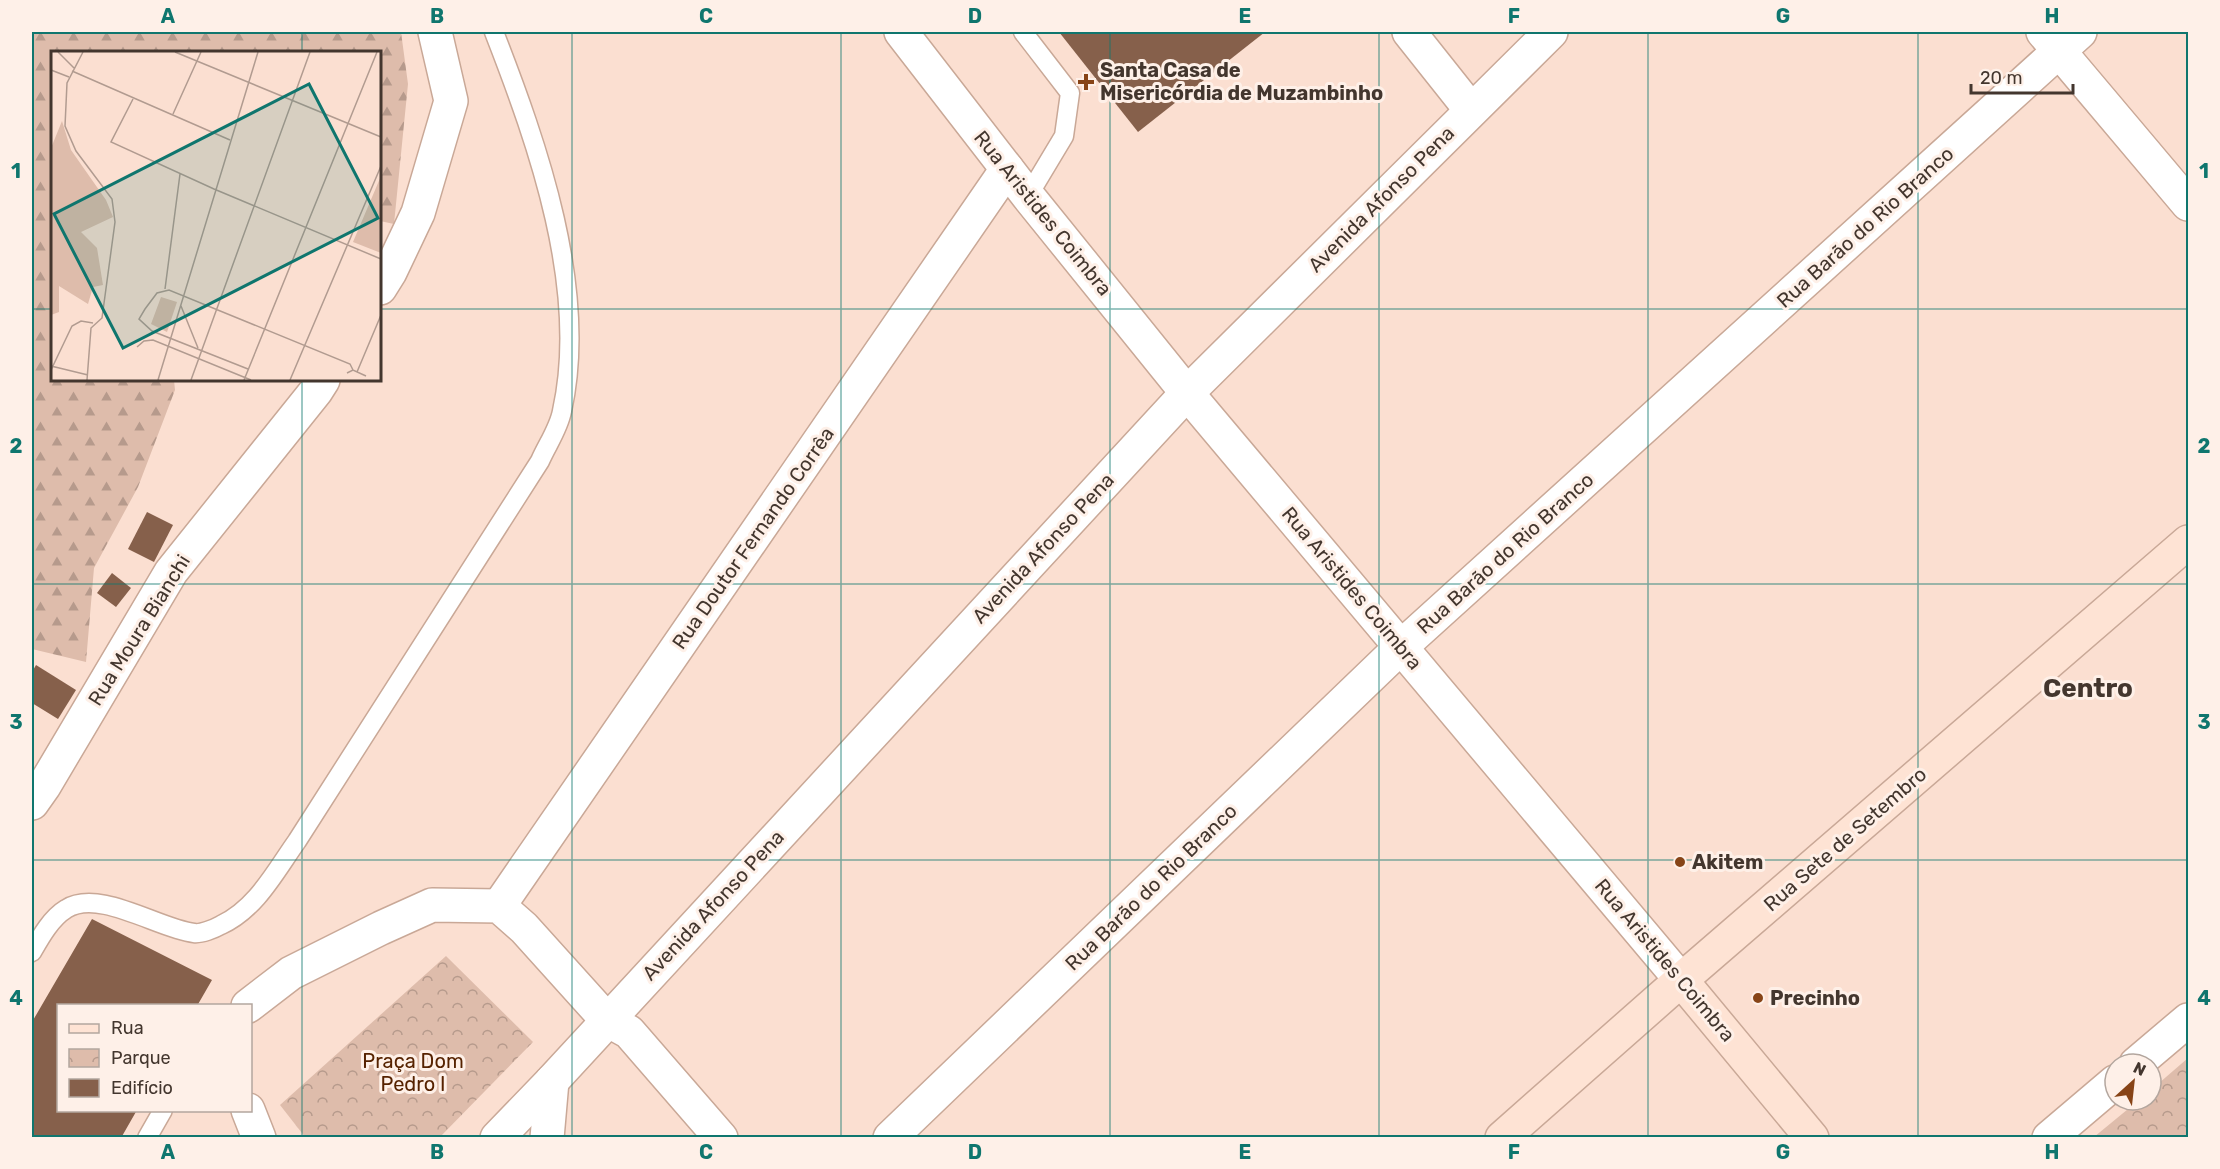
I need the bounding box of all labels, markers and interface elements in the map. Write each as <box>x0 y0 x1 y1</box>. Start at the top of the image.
text: A <box>161 4 176 28</box>
text: B <box>430 4 444 28</box>
text: C <box>699 4 713 28</box>
text: D <box>968 4 982 28</box>
text: E <box>1239 4 1251 28</box>
text: F <box>1508 4 1520 28</box>
text: G <box>1776 4 1790 28</box>
text: H <box>2045 4 2059 28</box>
inset map <box>51 51 381 381</box>
scale bar <box>1971 57 2073 95</box>
place label: Santa Casa de Misericórdia de Muzambinho <box>1100 58 1383 105</box>
text: 20 m <box>1980 67 2022 89</box>
marker: Santa Casa de Misericórdia de Muzambinho <box>1077 73 1095 91</box>
street label: Avenida Afonso Pena <box>1303 121 1459 277</box>
street label: Rua Aristides Coimbra <box>969 126 1117 300</box>
street label: Rua Barão do Rio Branco <box>1772 141 1958 313</box>
text: 1 <box>11 159 21 183</box>
text: 1 <box>2199 159 2209 183</box>
street label: Rua Doutor Fernando Corrêa <box>667 422 839 654</box>
text: 2 <box>10 434 23 458</box>
text: 2 <box>2198 434 2211 458</box>
street label: Rua Barão do Rio Branco <box>1412 467 1598 639</box>
street label: Avenida Afonso Pena <box>967 468 1119 628</box>
street label: Rua Aristides Coimbra <box>1277 502 1427 674</box>
street label: Rua Moura Bianchi <box>83 550 195 710</box>
district label: Centro <box>2043 673 2133 704</box>
text: 3 <box>9 710 23 734</box>
text: 3 <box>2197 710 2211 734</box>
street label: Rua Sete de Setembro <box>1759 762 1931 916</box>
street label: Rua Barão do Rio Branco <box>1060 799 1242 975</box>
street label: Avenida Afonso Pena <box>637 825 789 985</box>
place label: Akitem <box>1692 850 1763 874</box>
marker: Akitem <box>1673 855 1687 869</box>
street label: Rua Aristides Coimbra <box>1590 874 1740 1046</box>
text: 4 <box>9 986 23 1010</box>
place label: Precinho <box>1770 986 1860 1010</box>
text: 4 <box>2197 986 2211 1010</box>
marker: Precinho <box>1751 991 1765 1005</box>
legend <box>57 1004 252 1112</box>
text: Rua <box>111 1017 144 1039</box>
text: Parque <box>111 1047 171 1069</box>
park label: Praça Dom Pedro I <box>362 1049 464 1096</box>
north arrow <box>2103 1052 2163 1112</box>
text: N <box>2130 1058 2149 1080</box>
text: Edifício <box>111 1077 173 1099</box>
text: A <box>161 1140 176 1164</box>
text: B <box>430 1140 444 1164</box>
text: C <box>699 1140 713 1164</box>
text: D <box>968 1140 982 1164</box>
text: E <box>1239 1140 1251 1164</box>
text: F <box>1508 1140 1520 1164</box>
text: G <box>1776 1140 1790 1164</box>
text: H <box>2045 1140 2059 1164</box>

